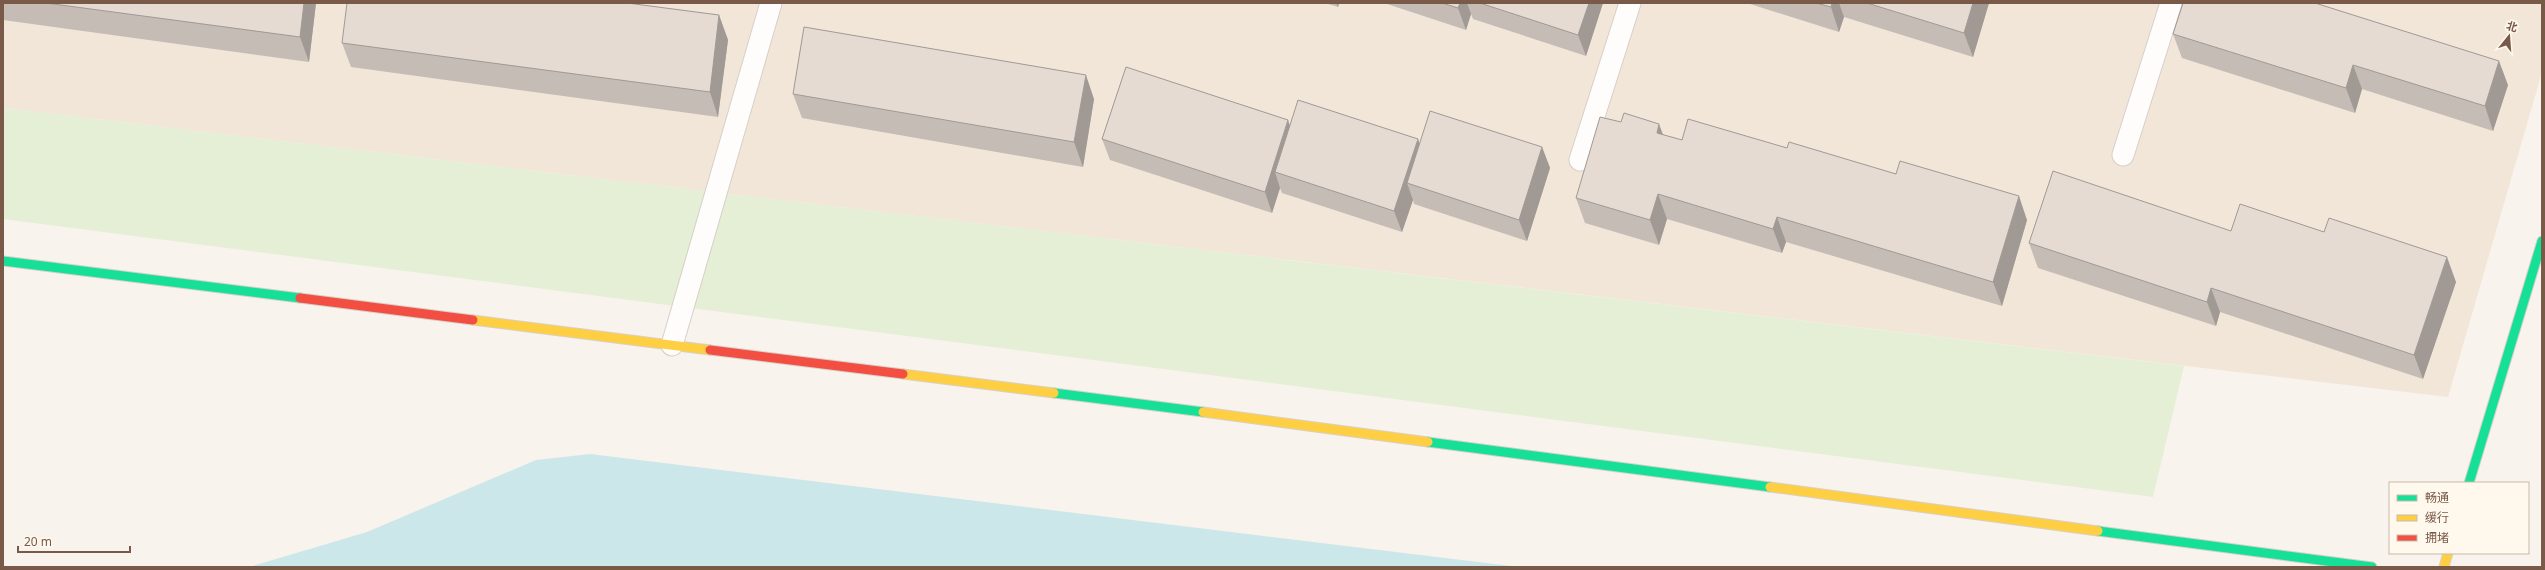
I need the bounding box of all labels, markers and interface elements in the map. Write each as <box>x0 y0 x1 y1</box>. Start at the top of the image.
north arrow <box>2489 16 2529 56</box>
text: 北 <box>2505 17 2520 35</box>
legend <box>2389 482 2529 554</box>
text: 畅通 <box>2425 489 2449 506</box>
text: 缓行 <box>2425 509 2449 526</box>
scale bar <box>18 528 130 554</box>
text: 拥堵 <box>2425 529 2449 546</box>
text: 20 m <box>24 533 52 550</box>

